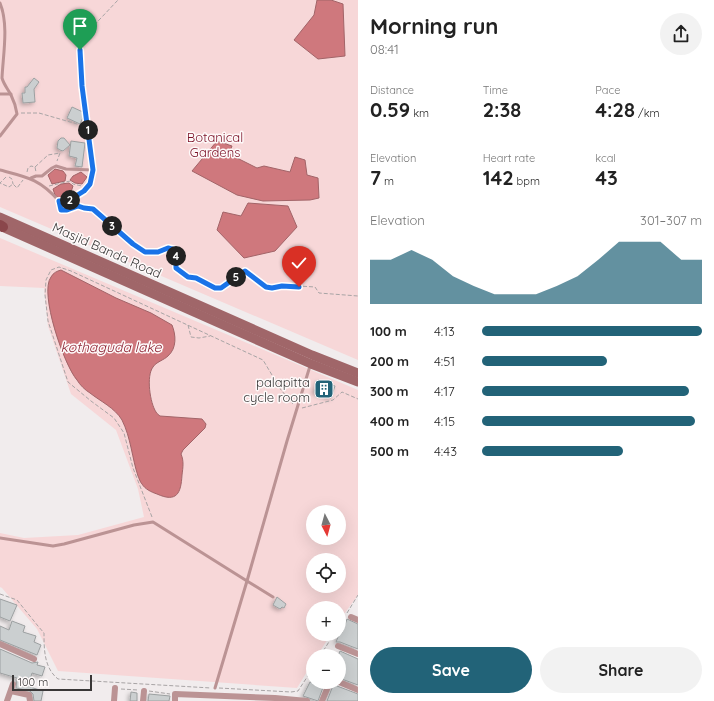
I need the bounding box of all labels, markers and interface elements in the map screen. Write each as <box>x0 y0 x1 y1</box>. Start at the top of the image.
pin <box>63 9 97 50</box>
text: Morning run <box>370 12 498 40</box>
button: share <box>660 13 702 55</box>
icon: arrive <box>69 15 91 37</box>
text: 08:41 <box>370 41 399 57</box>
text: Distance <box>370 83 414 97</box>
text: Time <box>483 83 508 97</box>
text: Pace <box>595 83 620 97</box>
text: 0.59 <box>370 97 410 122</box>
text: 2:38 <box>483 97 521 122</box>
text: 4:28 <box>595 97 635 122</box>
text: km <box>410 106 429 120</box>
text: /km <box>635 106 660 120</box>
pin: 1 <box>78 120 98 140</box>
text: 1 <box>86 123 90 137</box>
park label: Botanical Gardens <box>187 129 243 160</box>
text: Elevation <box>370 151 416 165</box>
text: Heart rate <box>483 151 535 165</box>
text: kcal <box>595 151 616 165</box>
text: 7 <box>370 165 381 190</box>
text: 142 <box>483 165 514 190</box>
text: 43 <box>595 165 618 190</box>
text: m <box>381 174 394 188</box>
text: bpm <box>514 174 540 188</box>
pin: 2 <box>60 190 80 210</box>
text: 2 <box>67 193 73 207</box>
text: Elevation <box>370 212 425 228</box>
text: 301–307 m <box>640 212 702 228</box>
pin: 3 <box>102 216 122 236</box>
street label: Masjid Banda Road <box>50 219 164 281</box>
text: 3 <box>109 219 115 233</box>
pin: 4 <box>166 246 186 266</box>
pin <box>282 246 316 287</box>
text: 4 <box>173 249 179 263</box>
icon: check <box>288 252 310 274</box>
pin: 5 <box>226 267 246 287</box>
text: 5 <box>233 270 239 284</box>
text: 100 m <box>370 323 407 339</box>
text: 4:13 <box>434 323 455 339</box>
water label: kothaguda lake <box>61 338 163 356</box>
text: 200 m <box>370 353 409 369</box>
text: 4:51 <box>434 353 455 369</box>
place label: palapitta cycle room <box>243 374 310 405</box>
building icon: palapitta cycle room <box>313 378 335 400</box>
text: 300 m <box>370 383 409 399</box>
text: 4:17 <box>434 383 455 399</box>
text: 400 m <box>370 413 409 429</box>
text: 4:15 <box>434 413 455 429</box>
text: 500 m <box>370 443 409 459</box>
text: 4:43 <box>434 443 457 459</box>
north arrow <box>306 505 346 545</box>
map controls <box>306 505 346 689</box>
button: locate <box>306 553 346 593</box>
button: + <box>306 601 346 641</box>
button: Save <box>370 647 532 693</box>
button: Share <box>540 647 702 693</box>
button: − <box>306 649 346 689</box>
scale bar <box>12 673 92 692</box>
text: 100 m <box>18 675 48 689</box>

